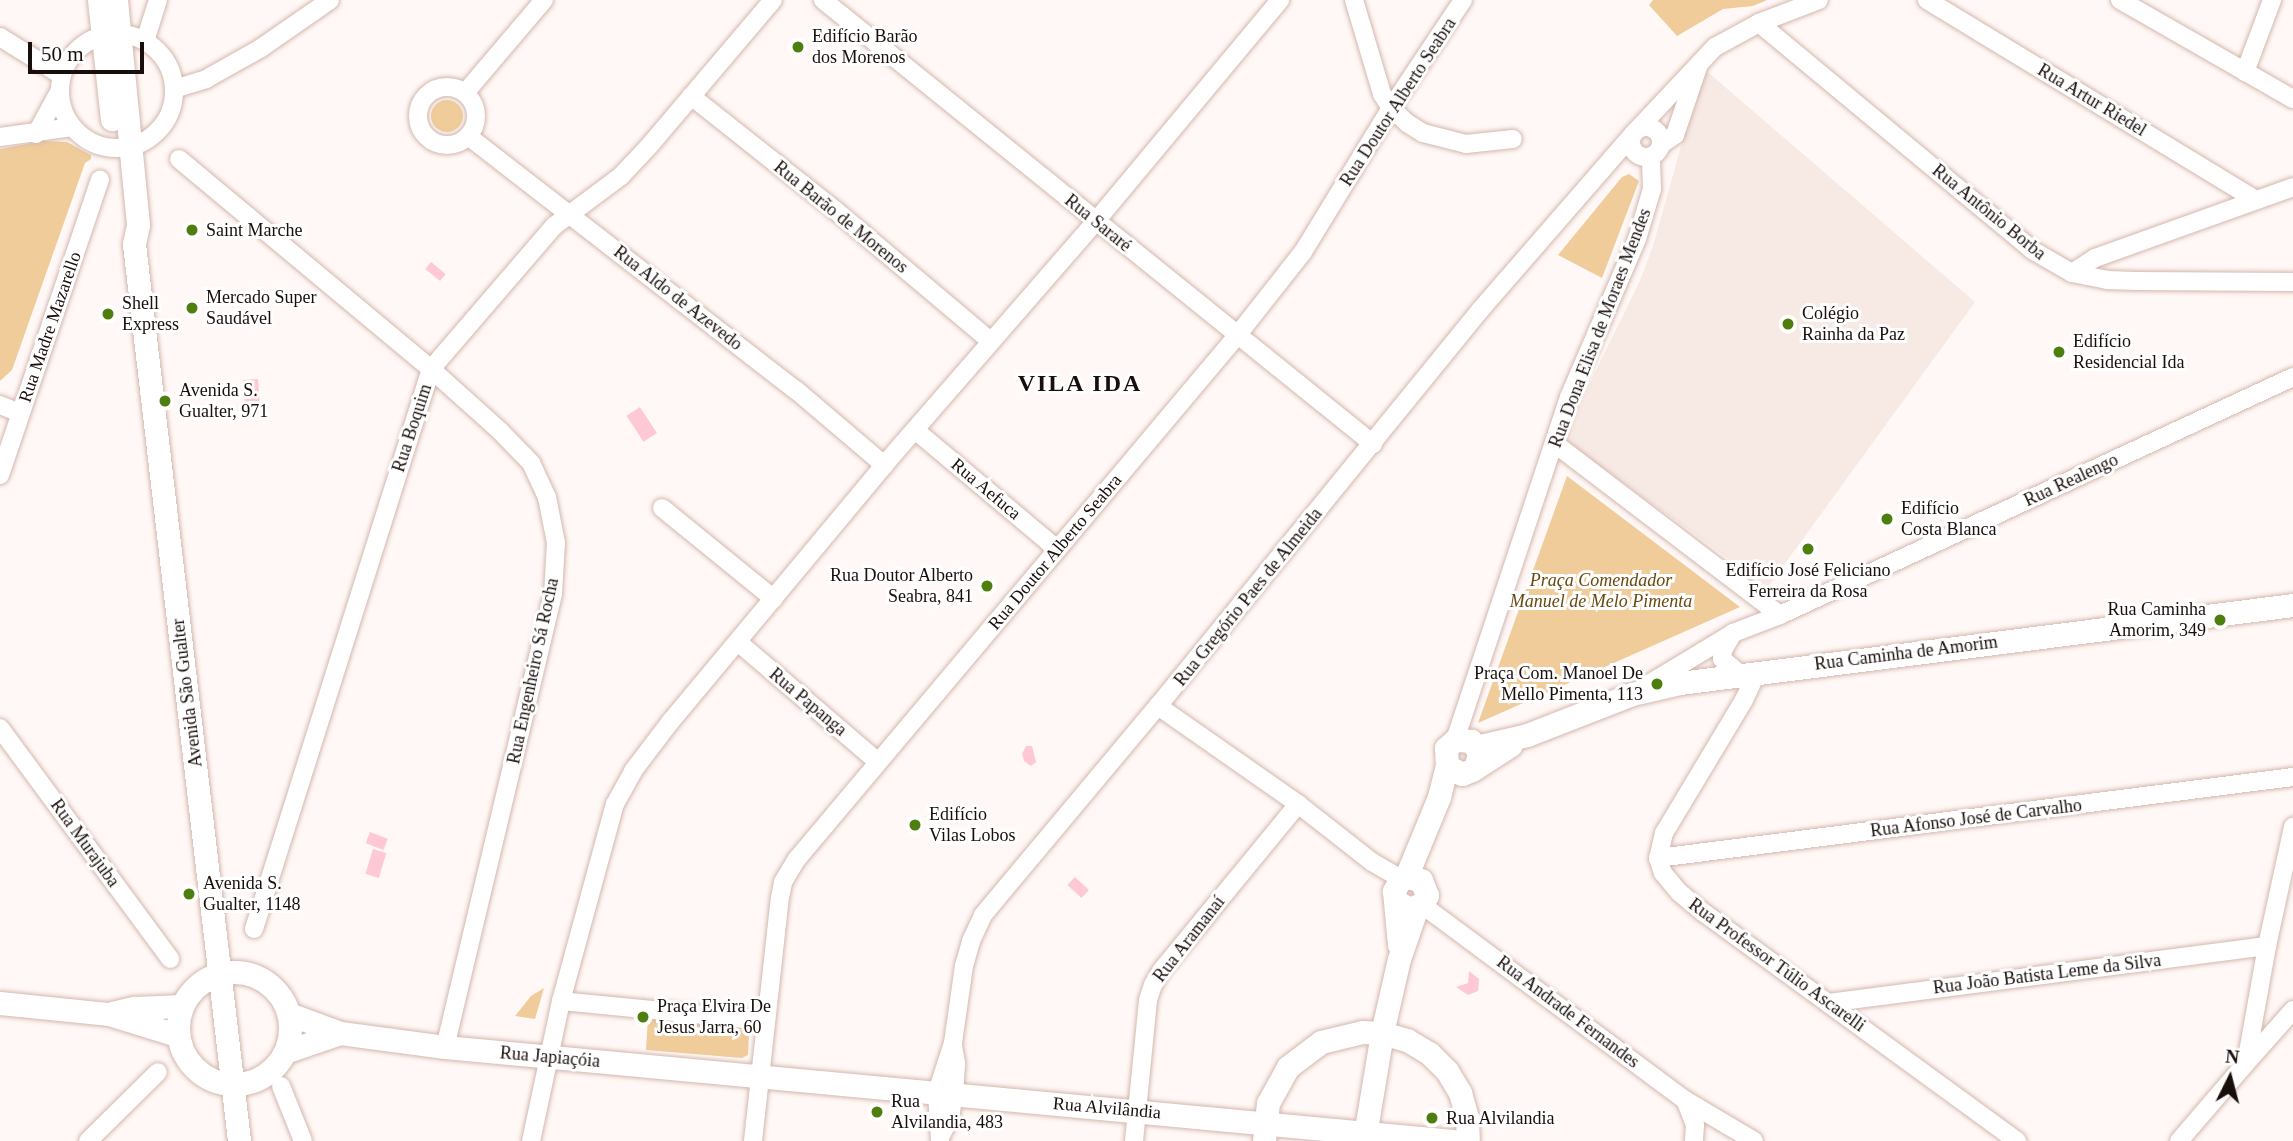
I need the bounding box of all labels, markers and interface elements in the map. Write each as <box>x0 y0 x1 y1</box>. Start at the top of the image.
street label: Rua Doutor Alberto Seabra <box>1335 13 1461 191</box>
place label: Edifício Barão dos Morenos <box>812 26 917 68</box>
scale bar <box>32 28 147 72</box>
marker: Edifício Barão dos Morenos <box>790 39 806 55</box>
text: 50 m <box>41 42 84 66</box>
street label: Rua Artur Riedel <box>2033 59 2151 141</box>
street label: Rua Barão de Morenos <box>770 156 912 278</box>
street label: Rua Antônio Borba <box>1927 159 2051 265</box>
street label: Rua Sararé <box>1060 190 1136 256</box>
street label: Rua Dona Elisa de Moraes Mendes <box>1544 205 1656 451</box>
place label: Saint Marche <box>206 219 302 241</box>
marker: Saint Marche <box>184 222 200 238</box>
street label: Rua Aldo de Azevedo <box>609 240 747 356</box>
street label: Rua Madre Mazarello <box>14 249 86 405</box>
place label: Mercado Super Saudável <box>206 287 316 330</box>
place label: Shell Express <box>122 293 179 336</box>
marker: Mercado Super Saudável <box>184 300 200 316</box>
place label: Colégio Rainha da Paz <box>1802 303 1905 346</box>
marker: Shell Express <box>100 306 116 322</box>
marker: Colégio Rainha da Paz <box>1780 316 1796 332</box>
place label: Edifício Residencial Ida <box>2073 331 2184 374</box>
marker: Edifício Residencial Ida <box>2051 344 2067 360</box>
district label: VILA IDA <box>1018 370 1142 398</box>
place label: Avenida S. Gualter, 971 <box>179 380 268 422</box>
street label: Rua Boquim <box>388 381 436 475</box>
marker: Avenida S. Gualter, 971 <box>157 393 173 409</box>
street label: Rua Realengo <box>2020 449 2122 511</box>
street label: Rua Aefuca <box>946 453 1026 525</box>
street label: Rua Doutor Alberto Seabra <box>983 469 1127 635</box>
place label: Edifício Costa Blanca <box>1901 498 1996 540</box>
street label: Rua Gregório Paes de Almeida <box>1169 503 1327 691</box>
marker: Edifício Costa Blanca <box>1879 511 1895 527</box>
marker: Edifício José Feliciano Ferreira da Rosa <box>1800 541 1816 557</box>
place label: Edifício José Feliciano Ferreira da Rosa <box>1726 560 1890 602</box>
place label: Rua Doutor Alberto Seabra, 841 <box>829 565 973 608</box>
park label: Praça Comendador Manuel de Melo Pimenta <box>1510 570 1692 612</box>
street label: Rua Engenheiro Sá Rocha <box>503 576 563 766</box>
marker: Rua Doutor Alberto Seabra, 841 <box>979 578 995 594</box>
place label: Rua Caminha Amorim, 349 <box>2108 599 2206 642</box>
marker: Rua Caminha Amorim, 349 <box>2212 612 2228 628</box>
street label: Avenida São Gualter <box>167 617 207 769</box>
street label: Rua Caminha de Amorim <box>1813 631 1999 675</box>
street label: Rua Papanga <box>765 663 851 741</box>
place label: Praça Com. Manoel De Mello Pimenta, 113 <box>1474 663 1643 706</box>
marker: Praça Com. Manoel De Mello Pimenta, 113 <box>1649 676 1665 692</box>
street label: Rua Afonso José de Carvalho <box>1869 794 2083 842</box>
street label: Rua Murajuba <box>46 795 124 891</box>
place label: Edifício Vilas Lobos <box>929 804 1015 846</box>
marker: Edifício Vilas Lobos <box>907 817 923 833</box>
place label: Avenida S. Gualter, 1148 <box>203 873 301 916</box>
marker: Avenida S. Gualter, 1148 <box>181 886 197 902</box>
street label: Rua Aramanaí <box>1148 891 1230 987</box>
street label: Rua Professor Túlio Ascarelli <box>1684 893 1870 1037</box>
street label: Rua João Batista Leme da Silva <box>1932 949 2162 999</box>
street label: Rua Andrade Fernandes <box>1492 951 1644 1073</box>
place label: Praça Elvira De Jesus Jarra, 60 <box>657 996 771 1038</box>
marker: Praça Elvira De Jesus Jarra, 60 <box>635 1009 651 1025</box>
street label: Rua Japiaçóia <box>499 1042 601 1072</box>
north arrow <box>2195 1043 2265 1113</box>
text: N <box>2224 1045 2240 1068</box>
place label: Rua Alvilandia, 483 <box>891 1091 1003 1134</box>
street label: Rua Alvilândia <box>1052 1092 1162 1124</box>
marker: Rua Alvilandia, 483 <box>869 1104 885 1120</box>
place label: Rua Alvilandia <box>1446 1107 1555 1129</box>
marker: Rua Alvilandia <box>1424 1110 1440 1126</box>

